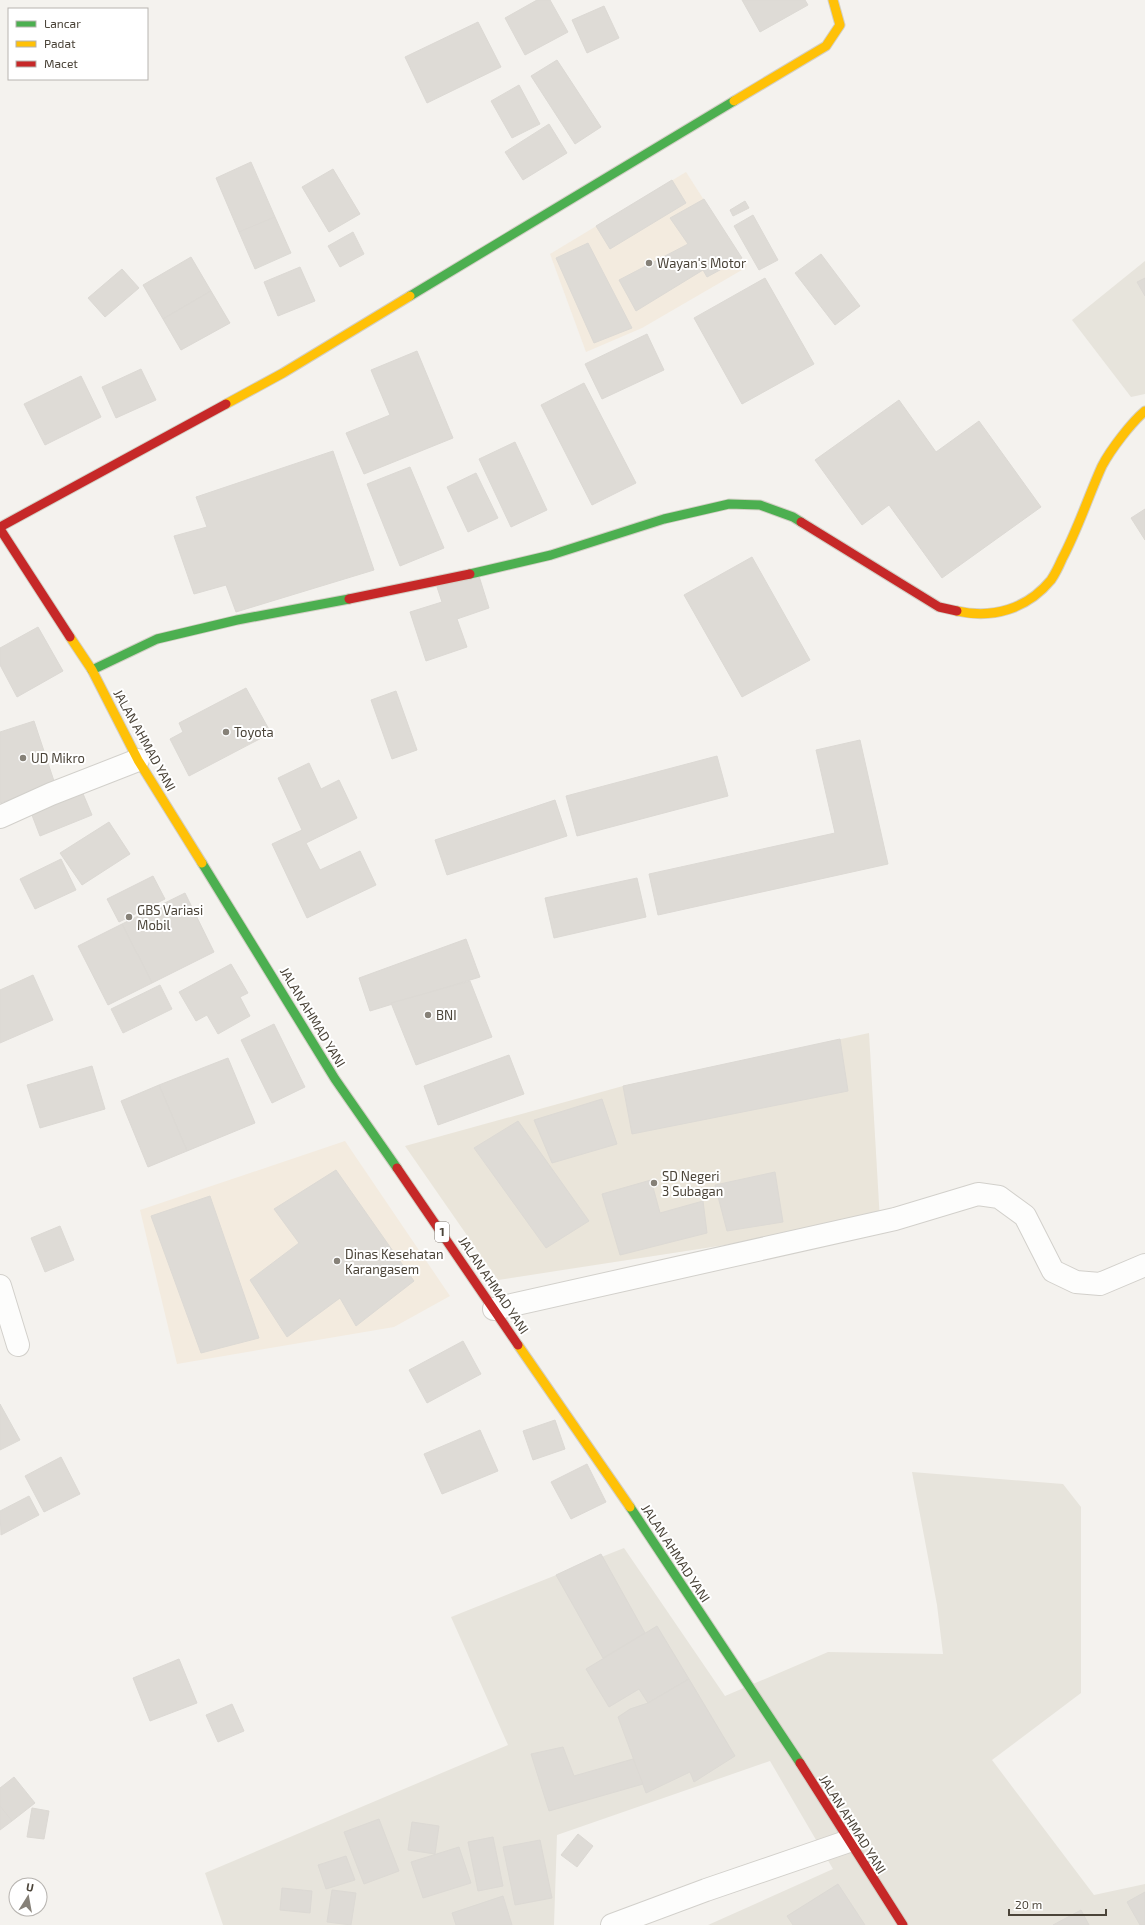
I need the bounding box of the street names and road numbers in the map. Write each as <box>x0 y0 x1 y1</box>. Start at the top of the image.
street label: JALAN AHMAD YANI <box>110 686 180 794</box>
street label: JALAN AHMAD YANI <box>277 964 349 1070</box>
road number: 1 <box>435 1222 449 1242</box>
street label: JALAN AHMAD YANI <box>456 1233 532 1337</box>
street label: JALAN AHMAD YANI <box>638 1501 714 1605</box>
street label: JALAN AHMAD YANI <box>816 1771 890 1877</box>

